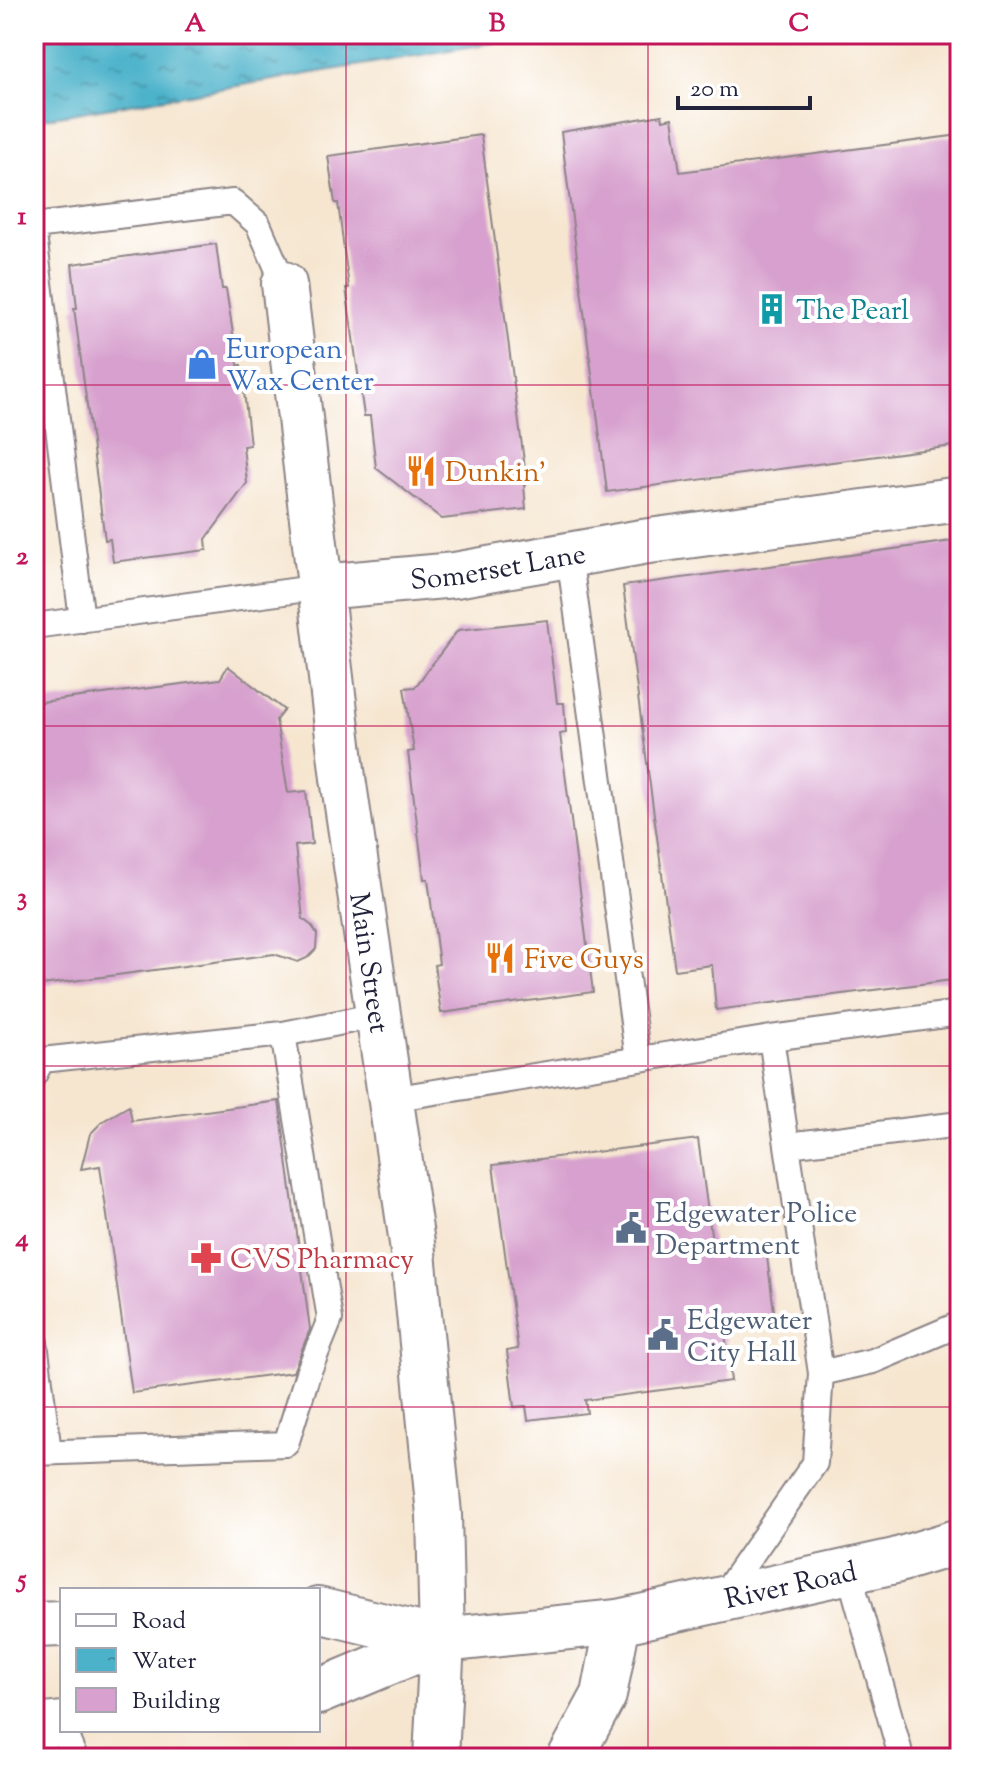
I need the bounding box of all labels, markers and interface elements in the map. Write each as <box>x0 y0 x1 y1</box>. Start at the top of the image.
text: A <box>184 6 206 43</box>
text: B <box>489 6 506 43</box>
text: C <box>789 6 809 43</box>
scale bar <box>678 60 810 110</box>
text: 20 m <box>690 73 739 107</box>
text: 1 <box>18 199 27 236</box>
building icon: The Pearl <box>755 292 789 326</box>
place label: The Pearl <box>796 292 909 332</box>
place label: European Wax Center <box>226 331 374 403</box>
shop icon: European Wax Center <box>185 347 219 381</box>
restaurant icon: Dunkin' <box>404 454 438 488</box>
place label: Dunkin' <box>445 454 546 494</box>
street label: Somerset Lane <box>409 535 589 602</box>
text: 2 <box>16 539 29 576</box>
text: 3 <box>17 880 27 917</box>
street label: Main Street <box>337 890 398 1036</box>
restaurant icon: Five Guys <box>483 941 517 975</box>
place label: Five Guys <box>524 941 644 981</box>
place label: Edgewater Police Department <box>655 1195 857 1267</box>
public building icon: Edgewater Police Department <box>614 1211 648 1245</box>
text: 4 <box>14 1221 29 1258</box>
pharmacy icon: CVS Pharmacy <box>189 1241 223 1275</box>
place label: CVS Pharmacy <box>230 1241 414 1281</box>
place label: Edgewater City Hall <box>687 1302 813 1374</box>
public building icon: Edgewater City Hall <box>646 1318 680 1352</box>
street label: River Road <box>721 1553 861 1621</box>
text: 5 <box>16 1562 27 1599</box>
legend <box>60 1588 320 1732</box>
text: Road <box>132 1605 186 1639</box>
text: Water <box>132 1645 196 1679</box>
text: Building <box>132 1685 221 1719</box>

